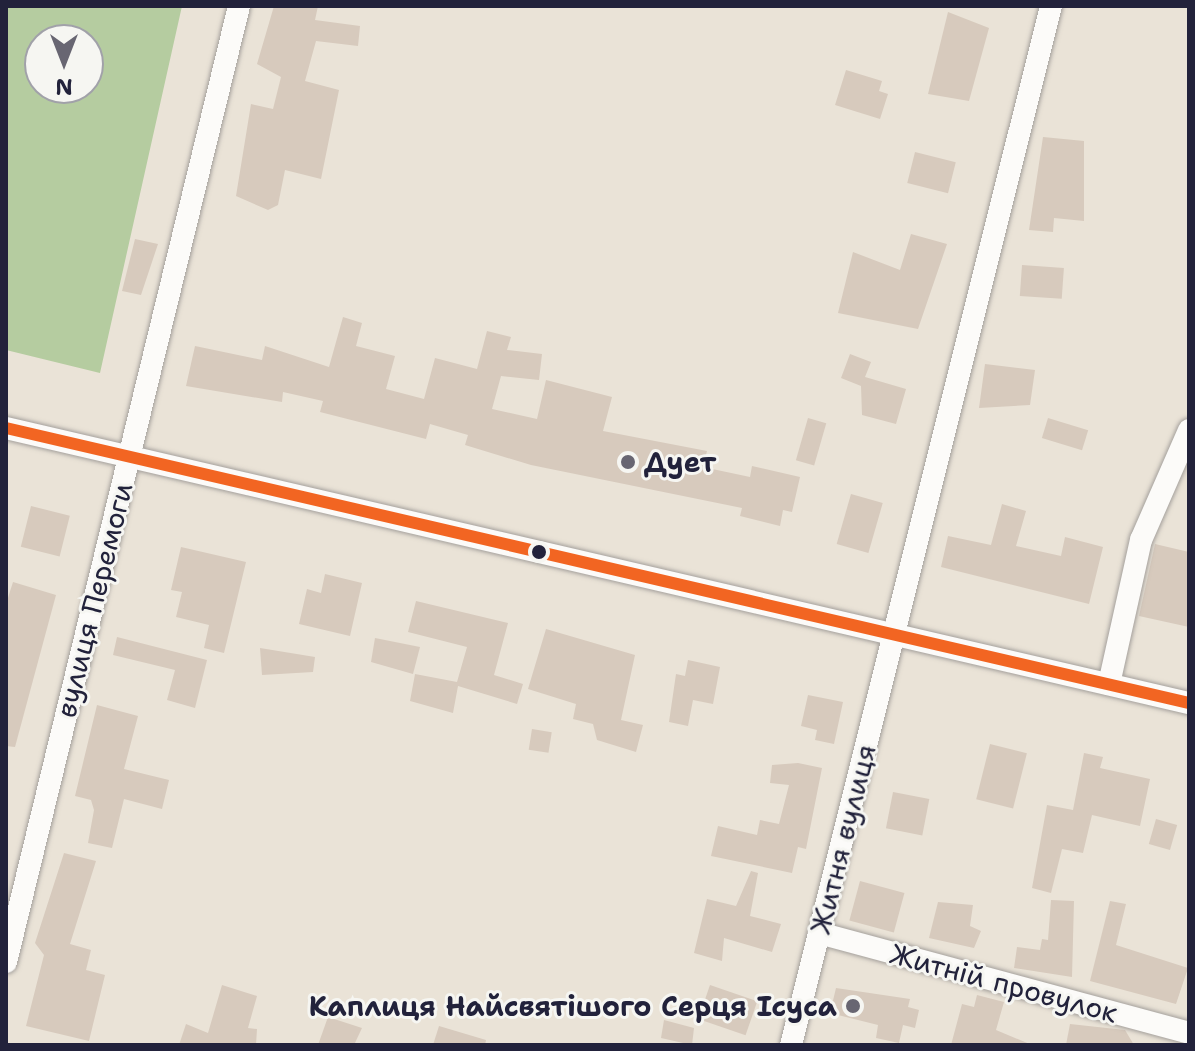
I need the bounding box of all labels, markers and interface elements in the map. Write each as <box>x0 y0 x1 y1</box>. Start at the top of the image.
north arrow <box>24 24 104 104</box>
text: N <box>55 72 73 101</box>
place label: Дует <box>644 445 716 479</box>
marker: Дует <box>619 453 637 471</box>
street label: вулиця Перемоги <box>49 479 139 721</box>
unlabelled marker <box>531 544 547 560</box>
street label: Житня вулиця <box>803 741 883 937</box>
street label: Житній провулок <box>887 936 1121 1030</box>
place label: Каплиця Найсвятішого Серця Ісуса <box>309 989 837 1023</box>
marker: Каплиця Найсвятішого Серця Ісуса <box>844 997 862 1015</box>

